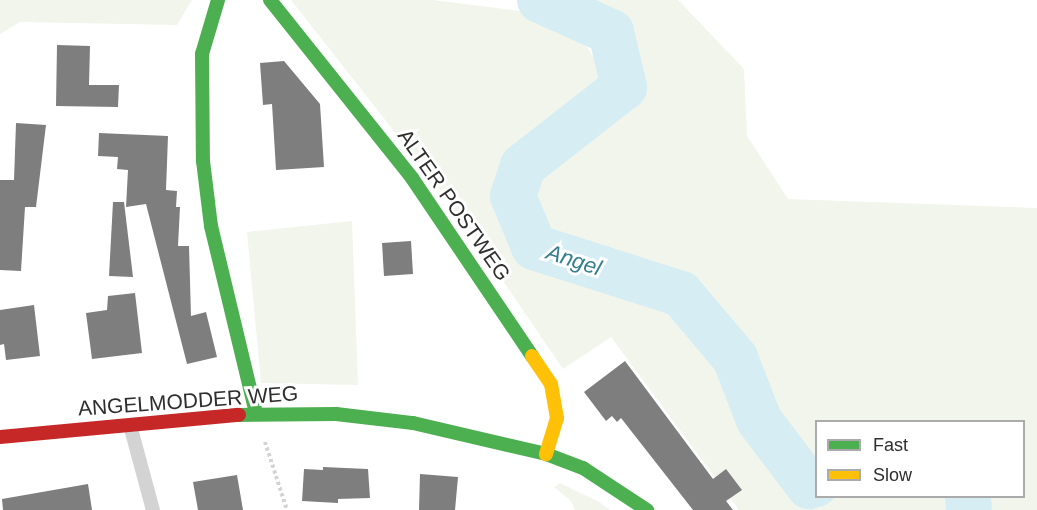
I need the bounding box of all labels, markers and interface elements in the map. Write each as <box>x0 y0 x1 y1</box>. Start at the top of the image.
street label: ALTER POSTWEG <box>392 124 516 286</box>
water label: Angel <box>543 239 605 281</box>
street label: ANGELMODDER WEG <box>77 381 299 421</box>
legend <box>815 420 1025 498</box>
text: Fast <box>873 435 908 455</box>
text: Slow <box>873 465 912 485</box>

